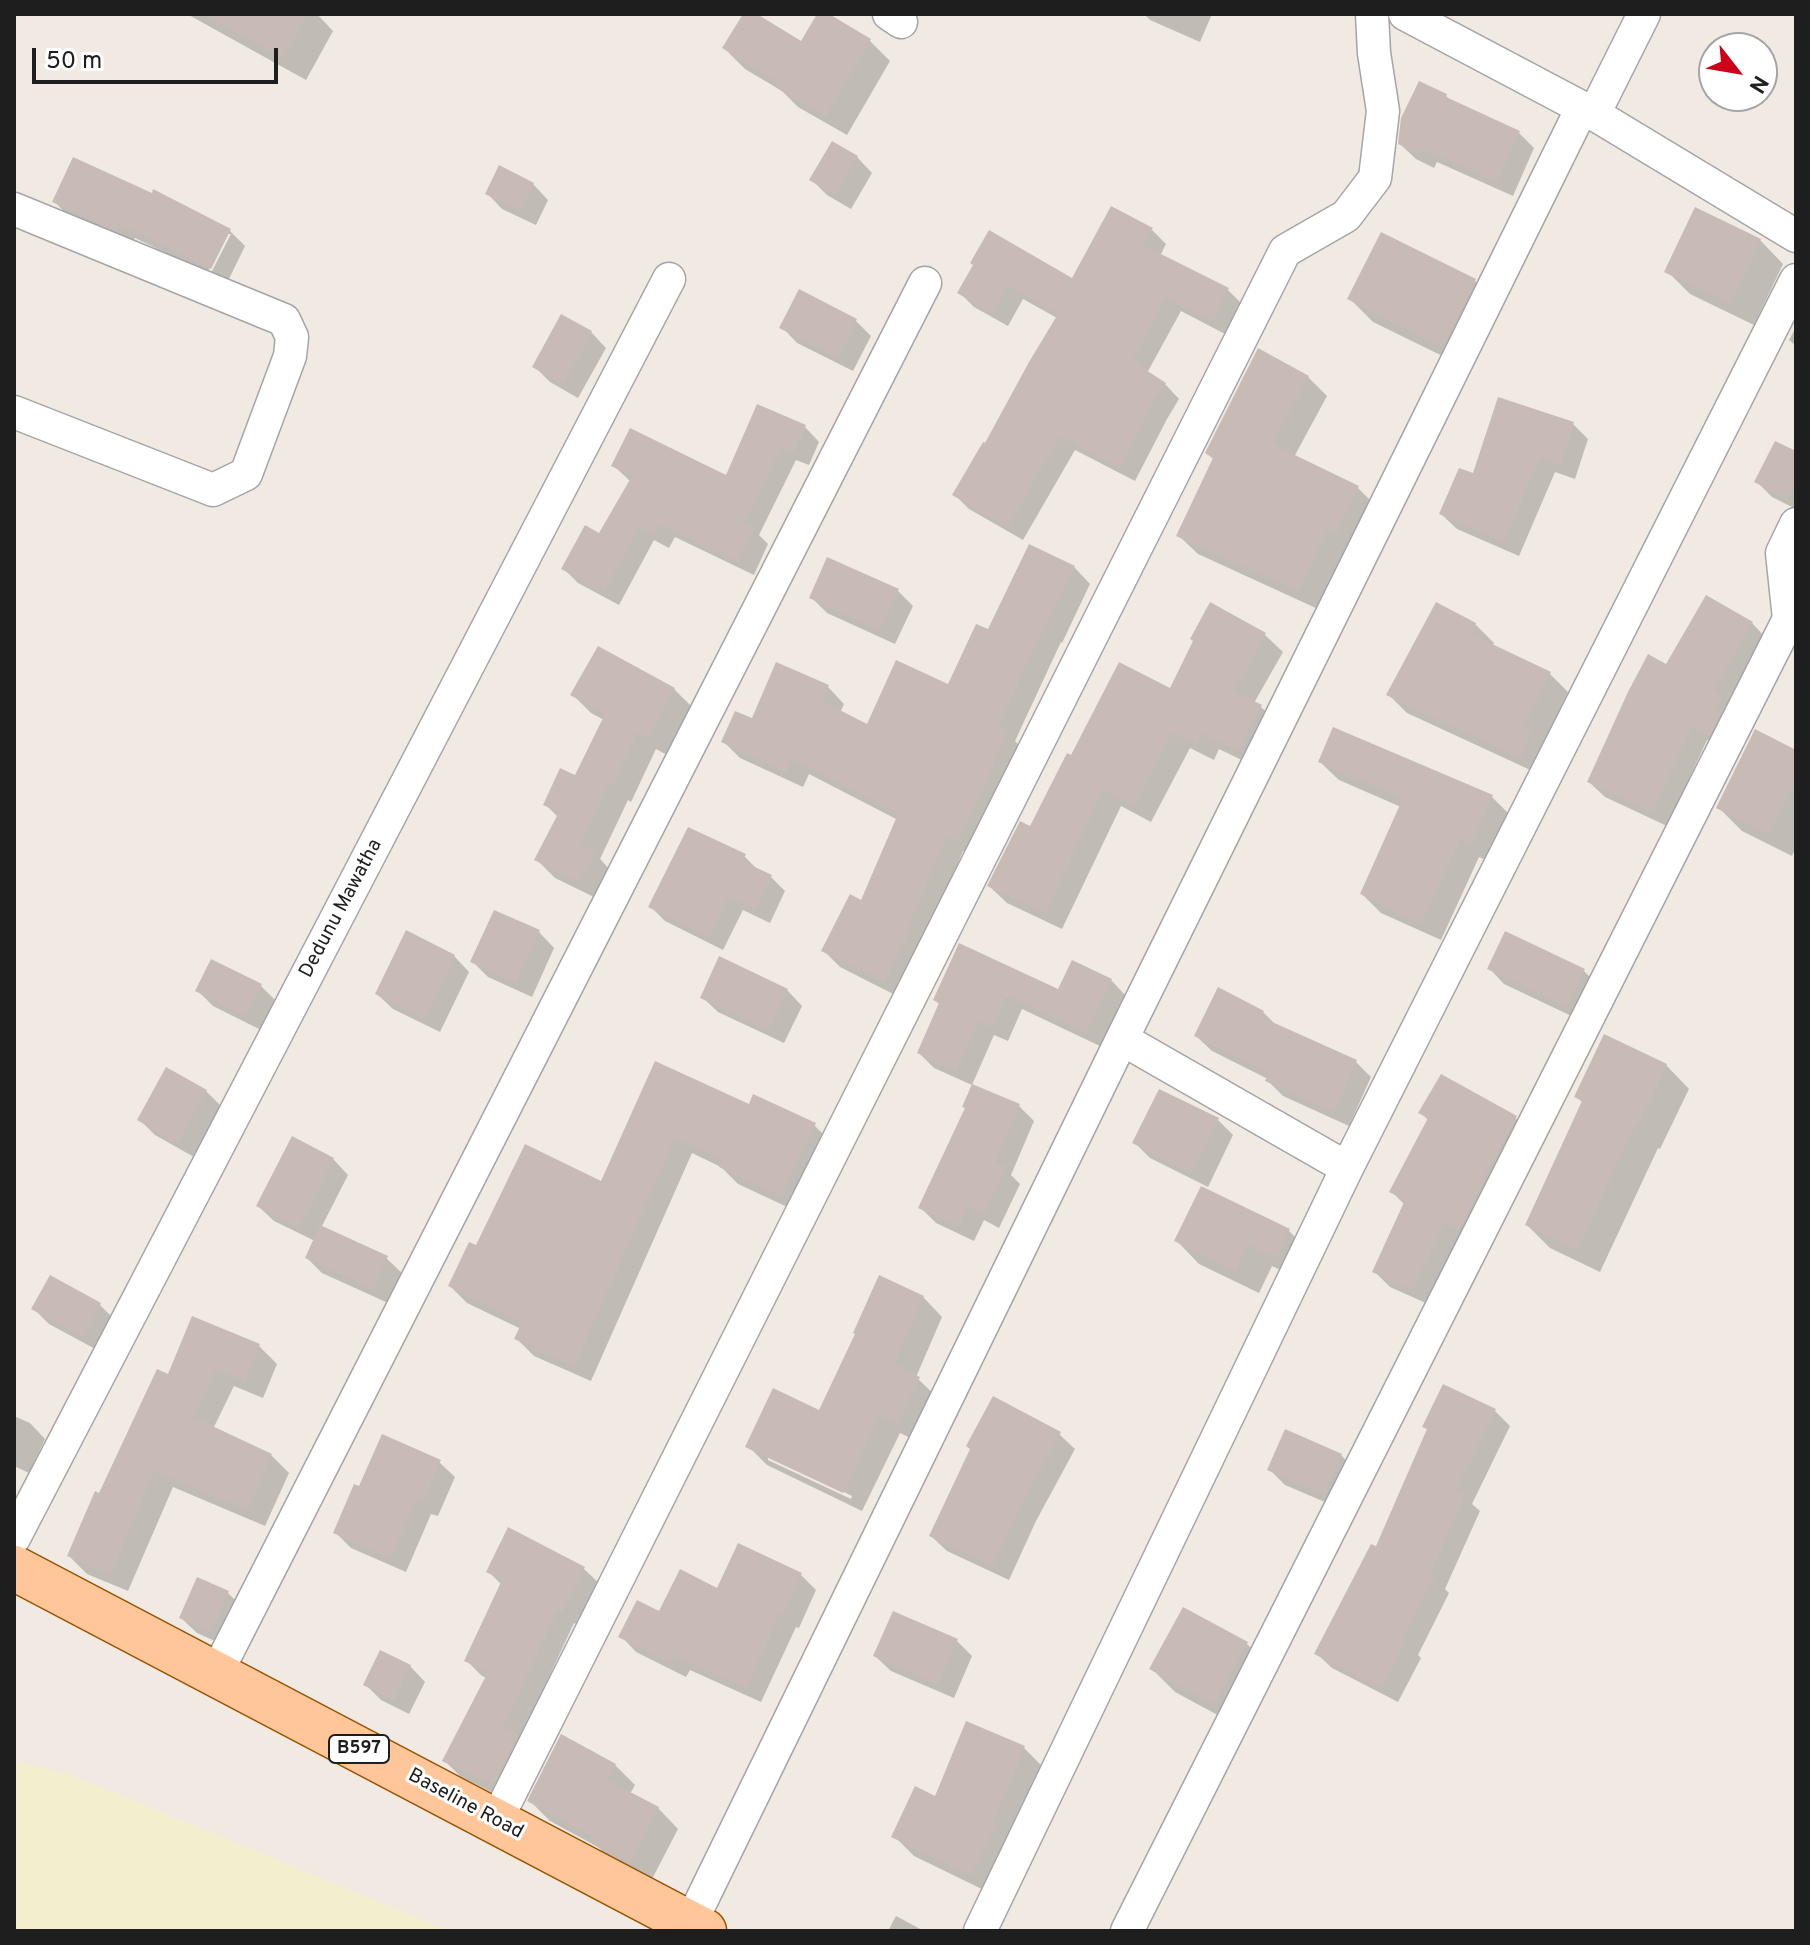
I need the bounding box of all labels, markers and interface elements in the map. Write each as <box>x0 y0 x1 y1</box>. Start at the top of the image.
scale bar <box>36 32 282 82</box>
north arrow <box>1698 32 1778 112</box>
text: 50 m <box>46 47 102 77</box>
text: N <box>1742 70 1773 97</box>
street label: Dedunu Mawatha <box>295 836 389 982</box>
road number: B597 <box>329 1735 389 1763</box>
street label: Baseline Road <box>403 1764 527 1846</box>

